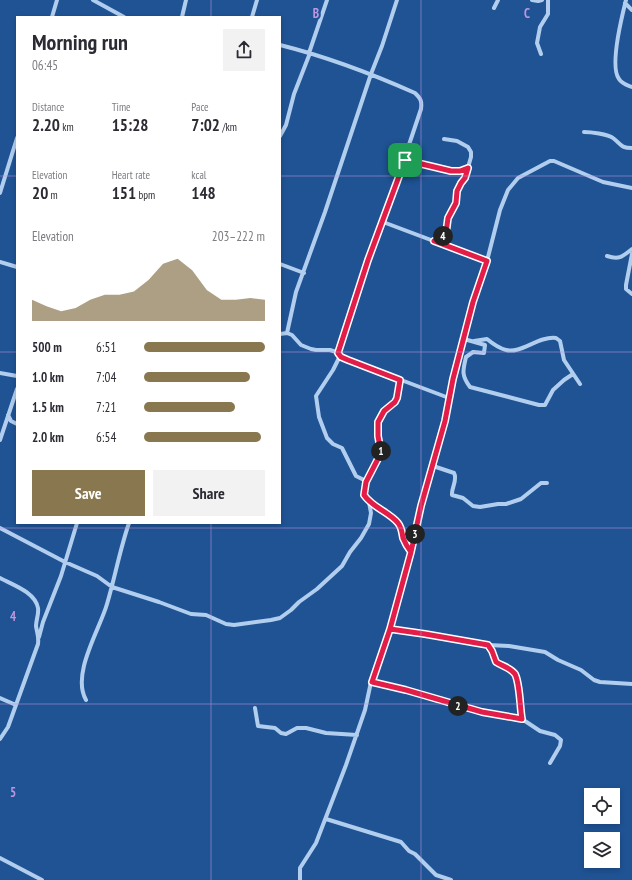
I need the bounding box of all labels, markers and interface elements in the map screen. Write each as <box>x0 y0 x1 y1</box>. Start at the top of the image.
text: B <box>313 5 319 22</box>
text: C <box>524 5 530 22</box>
text: Morning run <box>32 28 128 56</box>
button: share <box>223 29 265 71</box>
text: 06:45 <box>32 57 58 74</box>
text: Distance <box>32 100 64 114</box>
text: Time <box>112 100 131 114</box>
text: Pace <box>191 100 209 114</box>
text: 2.20 <box>32 114 60 136</box>
text: 15:28 <box>112 114 148 136</box>
text: 7:02 <box>191 114 220 136</box>
text: km <box>60 120 74 134</box>
text: /km <box>220 120 237 134</box>
pin <box>388 143 422 177</box>
icon: arrive <box>394 149 416 171</box>
text: Elevation <box>32 168 67 182</box>
text: Heart rate <box>112 168 150 182</box>
text: kcal <box>191 168 206 182</box>
text: 20 <box>32 182 48 204</box>
text: 151 <box>112 182 136 204</box>
text: 148 <box>191 182 216 204</box>
text: m <box>48 188 58 202</box>
text: bpm <box>136 188 155 202</box>
pin: 4 <box>433 226 453 246</box>
text: Elevation <box>32 228 74 245</box>
text: 203–222 m <box>212 228 265 245</box>
text: 4 <box>440 229 446 243</box>
text: 500 m <box>32 339 62 356</box>
text: 6:51 <box>96 339 116 356</box>
text: 1.0 km <box>32 369 64 386</box>
text: 7:04 <box>96 369 116 386</box>
text: 1.5 km <box>32 399 64 416</box>
text: 7:21 <box>96 399 116 416</box>
text: 2.0 km <box>32 429 64 446</box>
text: 6:54 <box>96 429 116 446</box>
pin: 1 <box>371 441 391 461</box>
text: 1 <box>378 444 384 458</box>
button: Save <box>32 470 145 516</box>
button: Share <box>153 470 265 516</box>
pin: 3 <box>405 524 425 544</box>
text: 3 <box>412 527 418 541</box>
text: 4 <box>10 608 17 625</box>
pin: 2 <box>448 696 468 716</box>
text: 2 <box>455 699 461 713</box>
text: 5 <box>10 784 16 801</box>
map controls <box>584 788 620 868</box>
button: locate <box>584 788 620 824</box>
button: layers <box>584 832 620 868</box>

